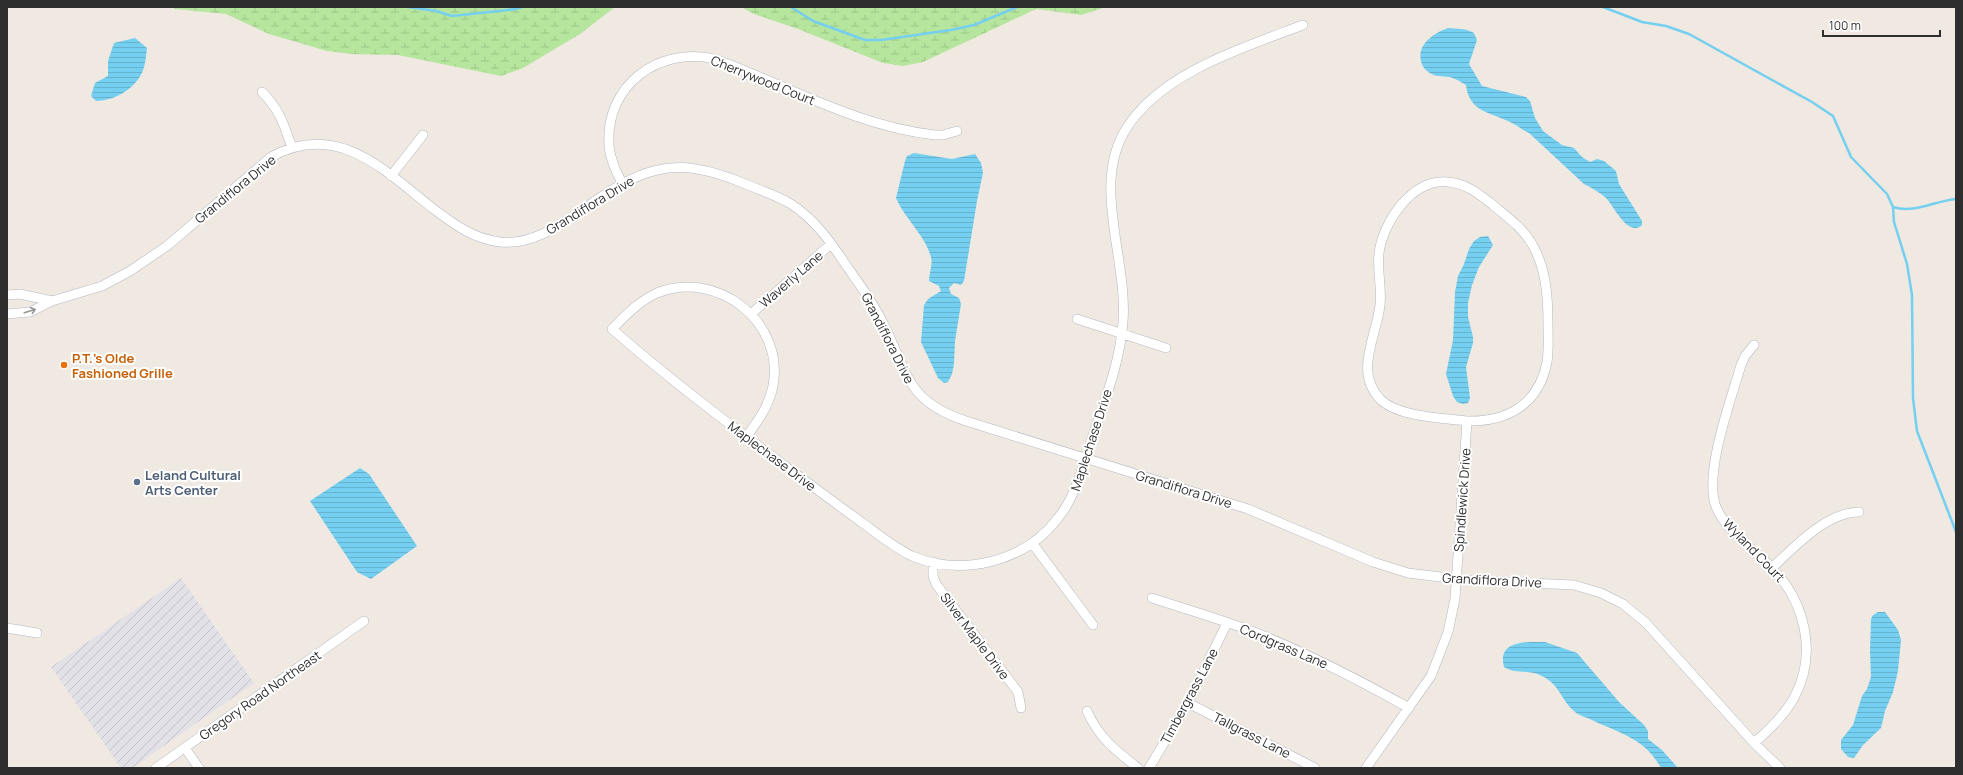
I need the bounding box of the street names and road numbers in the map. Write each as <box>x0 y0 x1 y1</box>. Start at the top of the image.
street label: Cherrywood Court <box>708 51 818 109</box>
street label: Grandiflora Drive <box>191 150 280 227</box>
street label: Grandiflora Drive <box>543 171 638 238</box>
street label: Waverly Lane <box>755 246 827 312</box>
street label: Grandiflora Drive <box>857 290 919 387</box>
street label: Maplechase Drive <box>1066 386 1116 493</box>
street label: Maplechase Drive <box>724 417 820 495</box>
street label: Spindlewick Drive <box>1449 447 1475 553</box>
street label: Grandiflora Drive <box>1134 466 1235 512</box>
street label: Wyland Court <box>1719 514 1789 586</box>
street label: Grandiflora Drive <box>1442 568 1543 592</box>
street label: Silver Maple Drive <box>936 589 1014 684</box>
street label: Cordgrass Lane <box>1237 619 1331 673</box>
street label: Timbergrass Lane <box>1156 645 1222 747</box>
street label: Gregory Road Northeast <box>195 646 325 744</box>
street label: Tallgrass Lane <box>1210 708 1294 762</box>

